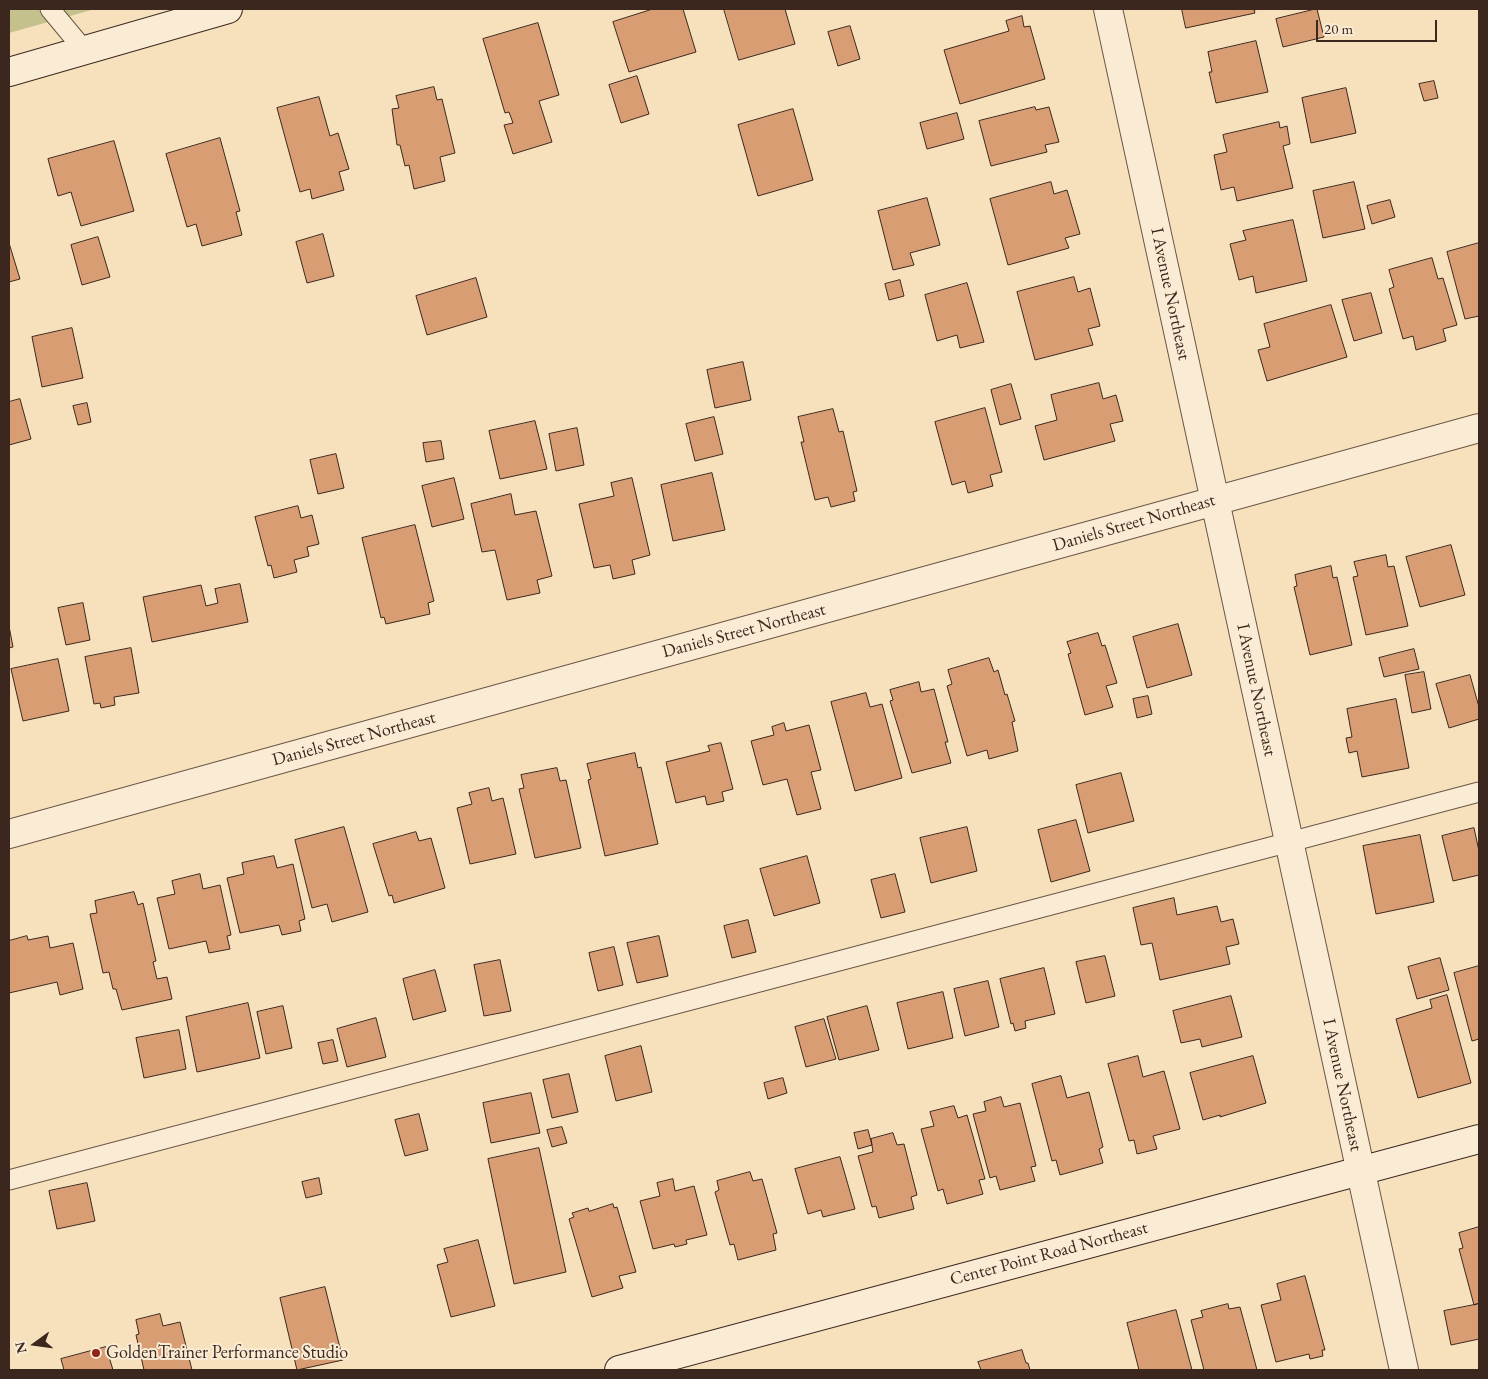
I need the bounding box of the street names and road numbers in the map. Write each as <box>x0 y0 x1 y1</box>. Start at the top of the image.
street label: I Avenue Northeast <box>1145 226 1195 362</box>
street label: Daniels Street Northeast <box>1050 489 1218 557</box>
street label: Daniels Street Northeast <box>660 599 828 663</box>
street label: I Avenue Northeast <box>1231 622 1281 758</box>
street label: Daniels Street Northeast <box>270 707 438 771</box>
street label: I Avenue Northeast <box>1317 1017 1367 1153</box>
street label: Center Point Road Northeast <box>948 1217 1150 1291</box>

